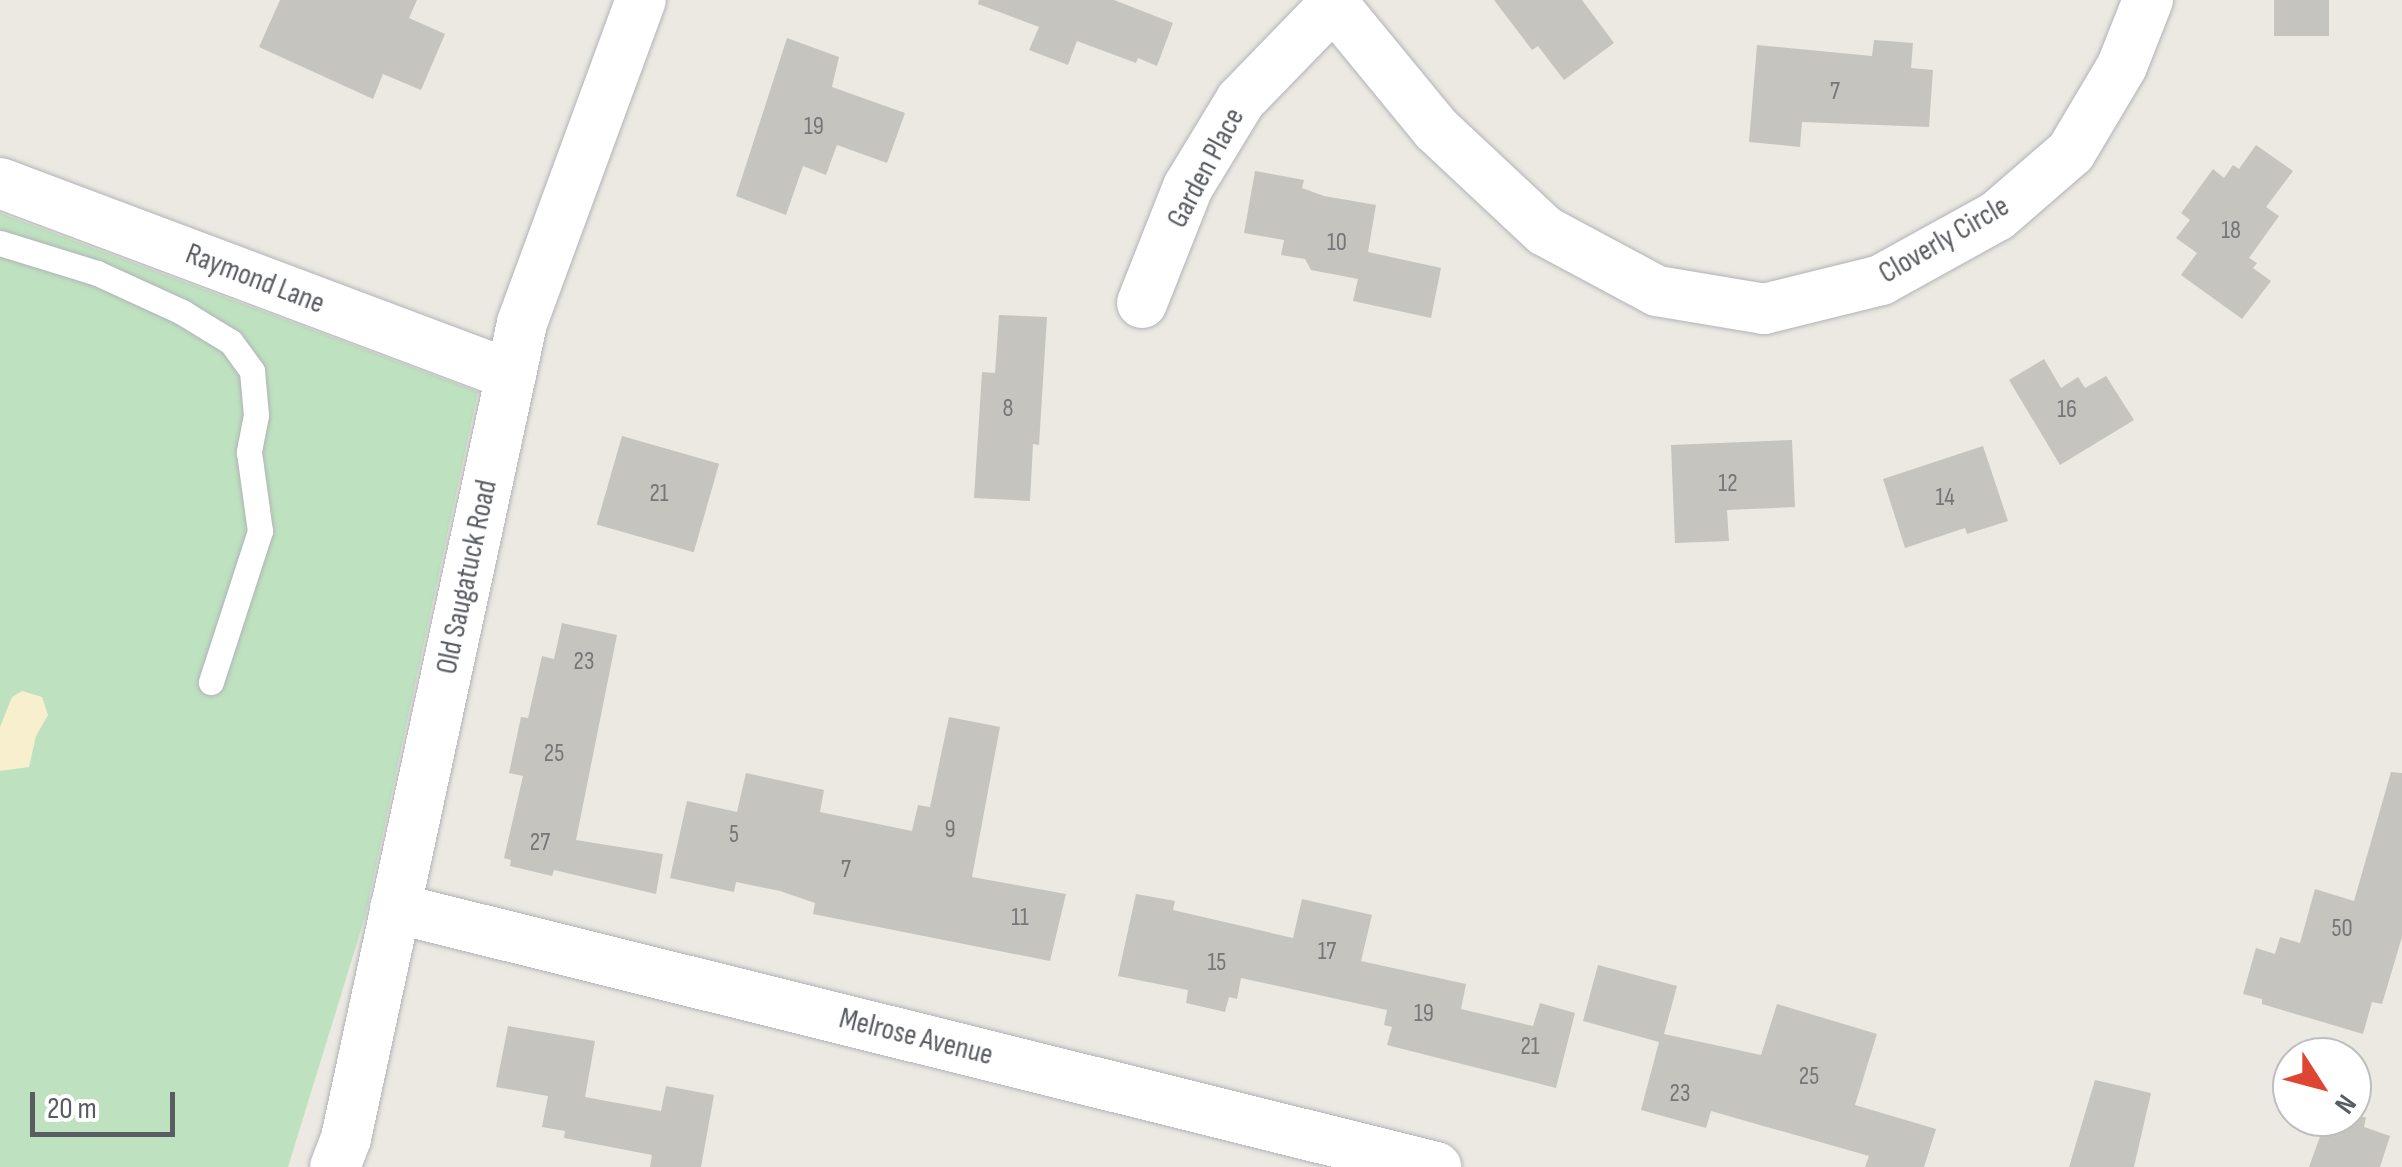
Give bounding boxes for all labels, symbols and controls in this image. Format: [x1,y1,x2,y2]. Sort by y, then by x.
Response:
house number: 7 [1830,77,1840,107]
street label: Garden Place [1159,102,1253,234]
house number: 19 [804,112,824,142]
street label: Cloverly Circle [1873,188,2015,292]
house number: 18 [2221,216,2241,246]
house number: 10 [1327,228,1347,258]
street label: Raymond Lane [181,236,329,322]
house number: 8 [1003,394,1013,424]
house number: 16 [2057,395,2077,425]
house number: 12 [1718,469,1738,499]
street label: Old Saugatuck Road [429,477,505,677]
house number: 21 [649,479,669,509]
house number: 14 [1935,483,1955,513]
house number: 23 [574,647,594,677]
house number: 25 [544,739,564,769]
house number: 9 [944,815,956,845]
house number: 5 [729,820,739,850]
house number: 27 [530,828,550,858]
house number: 7 [841,855,851,885]
house number: 11 [1011,903,1029,933]
house number: 50 [2331,914,2353,944]
house number: 17 [1318,937,1336,967]
house number: 15 [1208,948,1226,978]
house number: 19 [1414,999,1434,1029]
street label: Melrose Avenue [835,1001,997,1073]
house number: 21 [1520,1032,1540,1062]
north arrow [2272,1037,2372,1137]
house number: 25 [1799,1062,1819,1092]
scale bar [35,1072,180,1134]
house number: 23 [1670,1079,1690,1109]
text: N [2327,1088,2363,1119]
text: 20 m [47,1091,97,1127]

